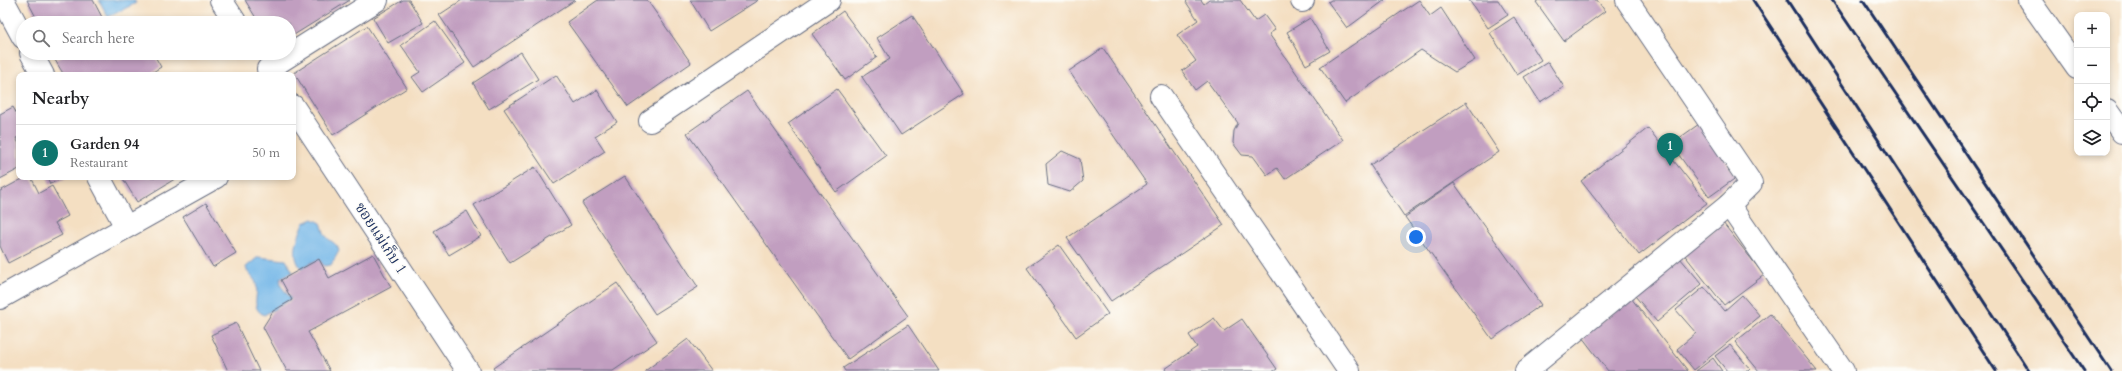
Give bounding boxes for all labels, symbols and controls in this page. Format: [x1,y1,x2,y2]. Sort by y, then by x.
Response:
map controls [2074,12,2110,156]
button: + [2074,12,2110,48]
search box [16,16,296,60]
icon: search [30,27,52,49]
text: Search here [62,28,135,48]
button: − [2074,48,2110,84]
button: locate [2074,84,2110,120]
text: Nearby [32,87,89,110]
button: layers [2074,120,2110,156]
pin: 1 [1657,133,1683,166]
text: Garden 94 [70,134,139,154]
text: 1 [42,144,48,162]
text: 50 m [252,144,280,162]
text: Restaurant [70,154,128,172]
street label: ซอยแม่เก็บ 1 [350,198,412,278]
your location [1406,227,1426,247]

